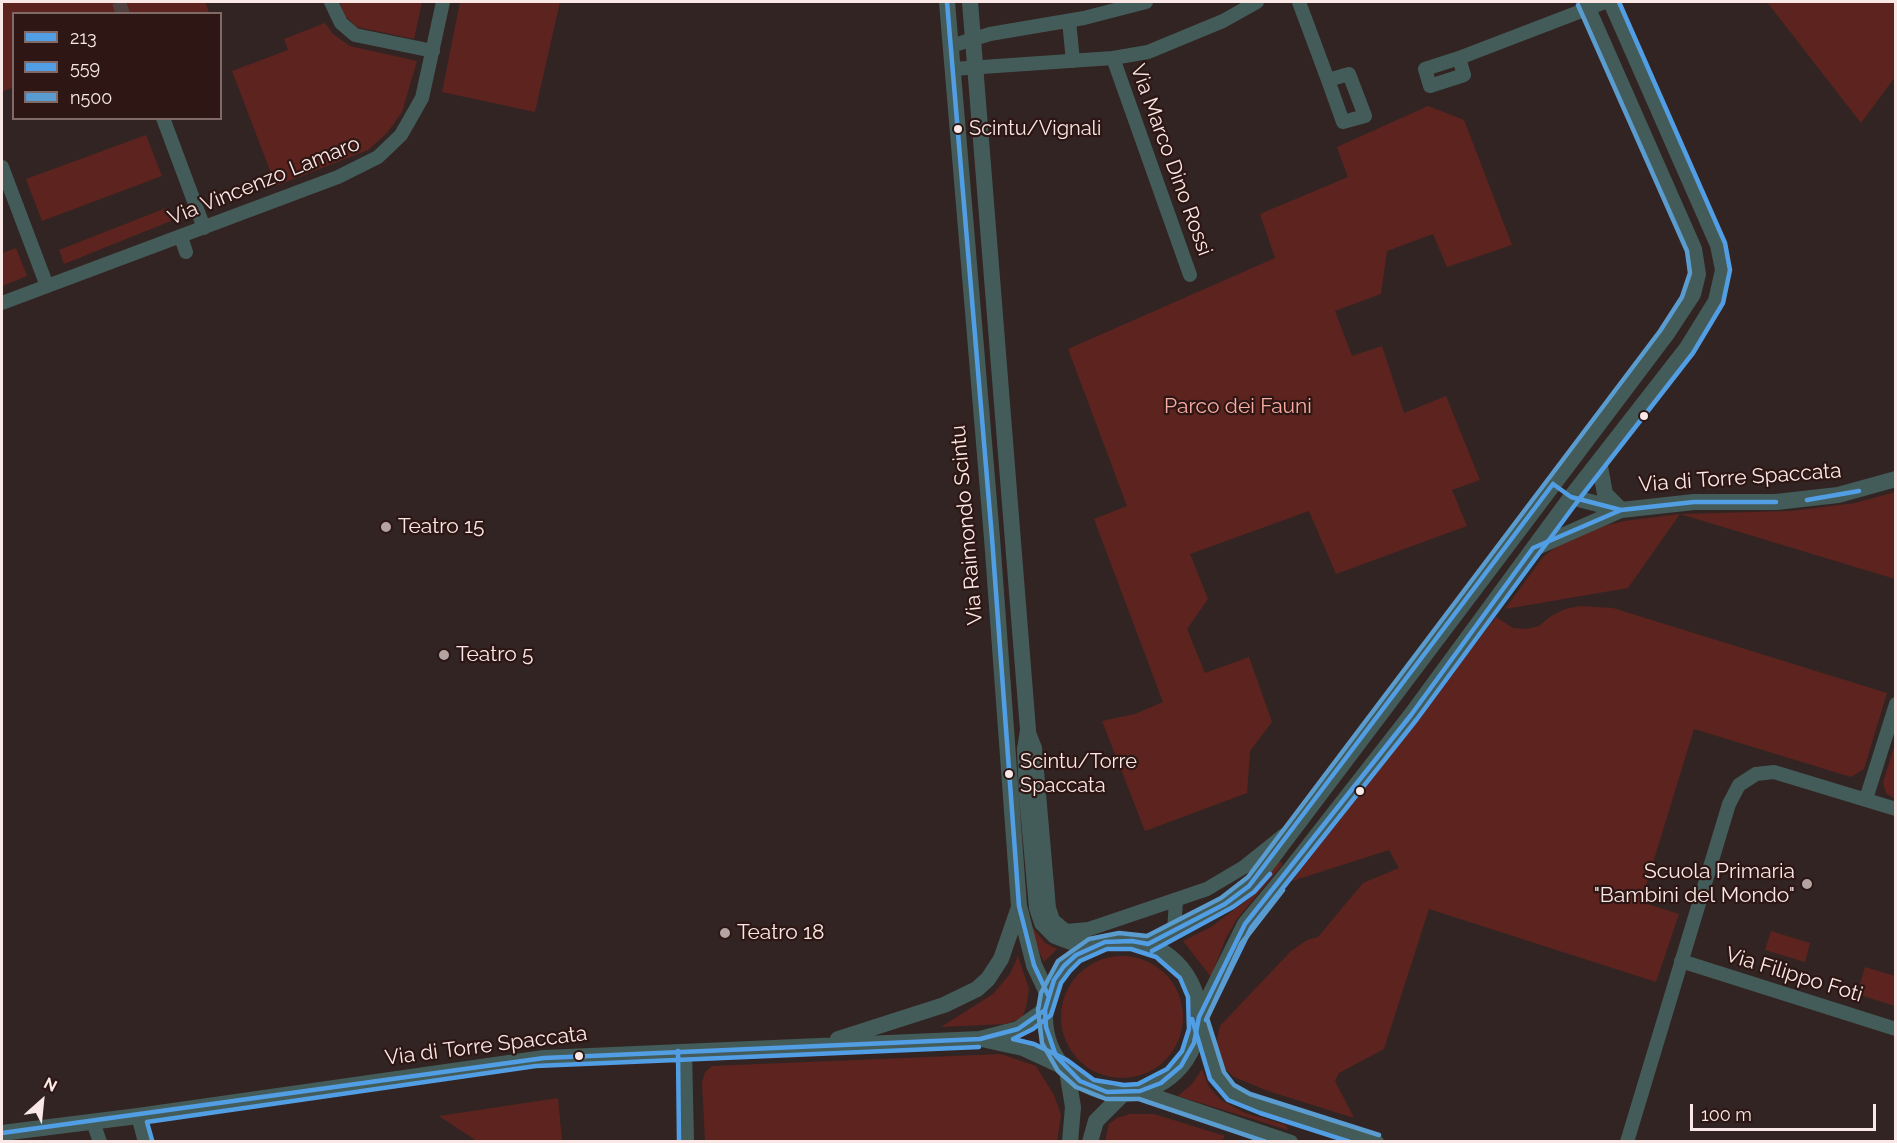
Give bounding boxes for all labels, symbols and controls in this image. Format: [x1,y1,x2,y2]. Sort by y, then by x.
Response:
legend [12,12,222,120]
text: 213 [70,27,97,48]
text: 559 [70,57,100,78]
street label: Via Marco Dino Rossi [1125,61,1217,259]
text: n500 [70,87,112,108]
place label: Scintu/Vignali [969,117,1101,141]
marker: Scintu/Vignali [952,123,964,135]
street label: Via Vincenzo Lamaro [164,131,364,231]
park label: Parco dei Fauni [1164,394,1312,420]
unlabelled marker [1638,410,1650,422]
street label: Via Raimondo Scintu [946,424,988,626]
street label: Via di Torre Spaccata [1638,458,1842,498]
place label: Teatro 15 [398,514,484,540]
marker: Teatro 15 [379,520,393,534]
place label: Teatro 5 [456,642,534,668]
marker: Teatro 5 [437,648,451,662]
place label: Scintu/Torre Spaccata [1020,750,1137,797]
marker: Scintu/Torre Spaccata [1003,768,1015,780]
unlabelled marker [1354,785,1366,797]
place label: Scuola Primaria "Bambini del Mondo" [1594,859,1795,909]
marker: Scuola Primaria "Bambini del Mondo" [1800,877,1814,891]
place label: Teatro 18 [737,920,825,946]
marker: Teatro 18 [718,926,732,940]
street label: Via Filippo Foti [1722,942,1866,1008]
street label: Via di Torre Spaccata [383,1021,589,1071]
unlabelled marker [573,1050,585,1062]
north arrow [12,1071,72,1131]
text: N [41,1073,60,1096]
scale bar [1693,1092,1879,1130]
text: 100 m [1701,1104,1752,1125]

